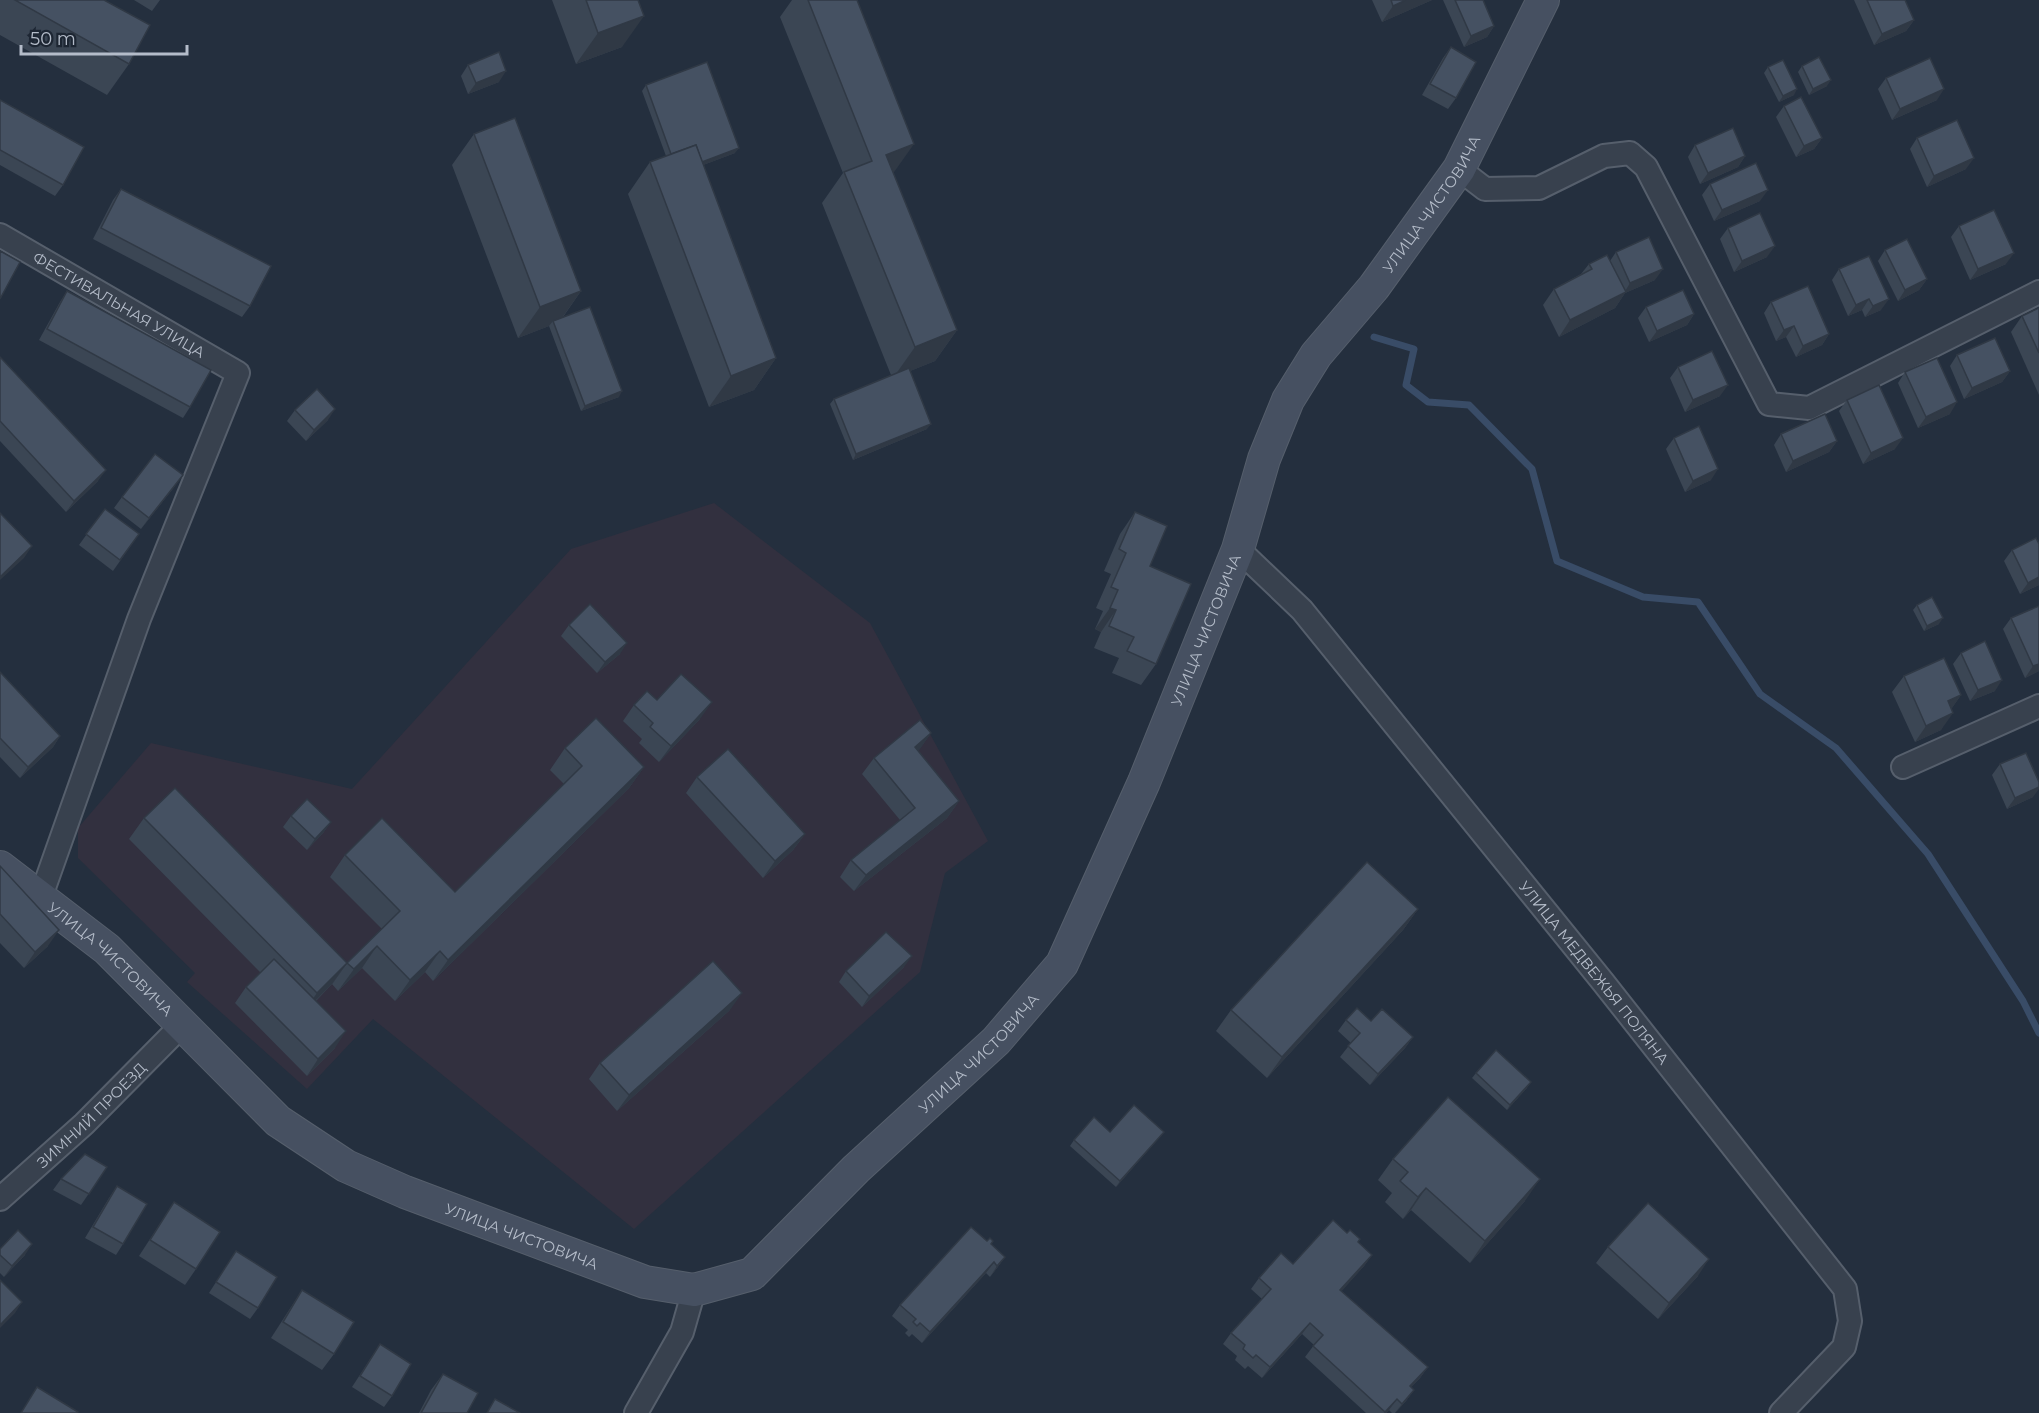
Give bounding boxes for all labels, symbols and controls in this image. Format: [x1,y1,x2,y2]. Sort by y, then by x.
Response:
scale bar [21,18,188,56]
text: 50 m [30,28,76,50]
street label: УЛИЦА ЧИСТОВИЧА [1378,132,1484,276]
street label: ФЕСТИВАЛЬНАЯ УЛИЦА [30,247,209,362]
street label: УЛИЦА ЧИСТОВИЧА [1166,551,1244,709]
street label: УЛИЦА МЕДВЕЖЬЯ ПОЛЯНА [1515,877,1673,1068]
street label: УЛИЦА ЧИСТОВИЧА [44,898,177,1020]
street label: УЛИЦА ЧИСТОВИЧА [914,989,1042,1117]
street label: ЗИМНИЙ ПРОЕЗД [32,1058,150,1172]
street label: УЛИЦА ЧИСТОВИЧА [442,1198,601,1273]

